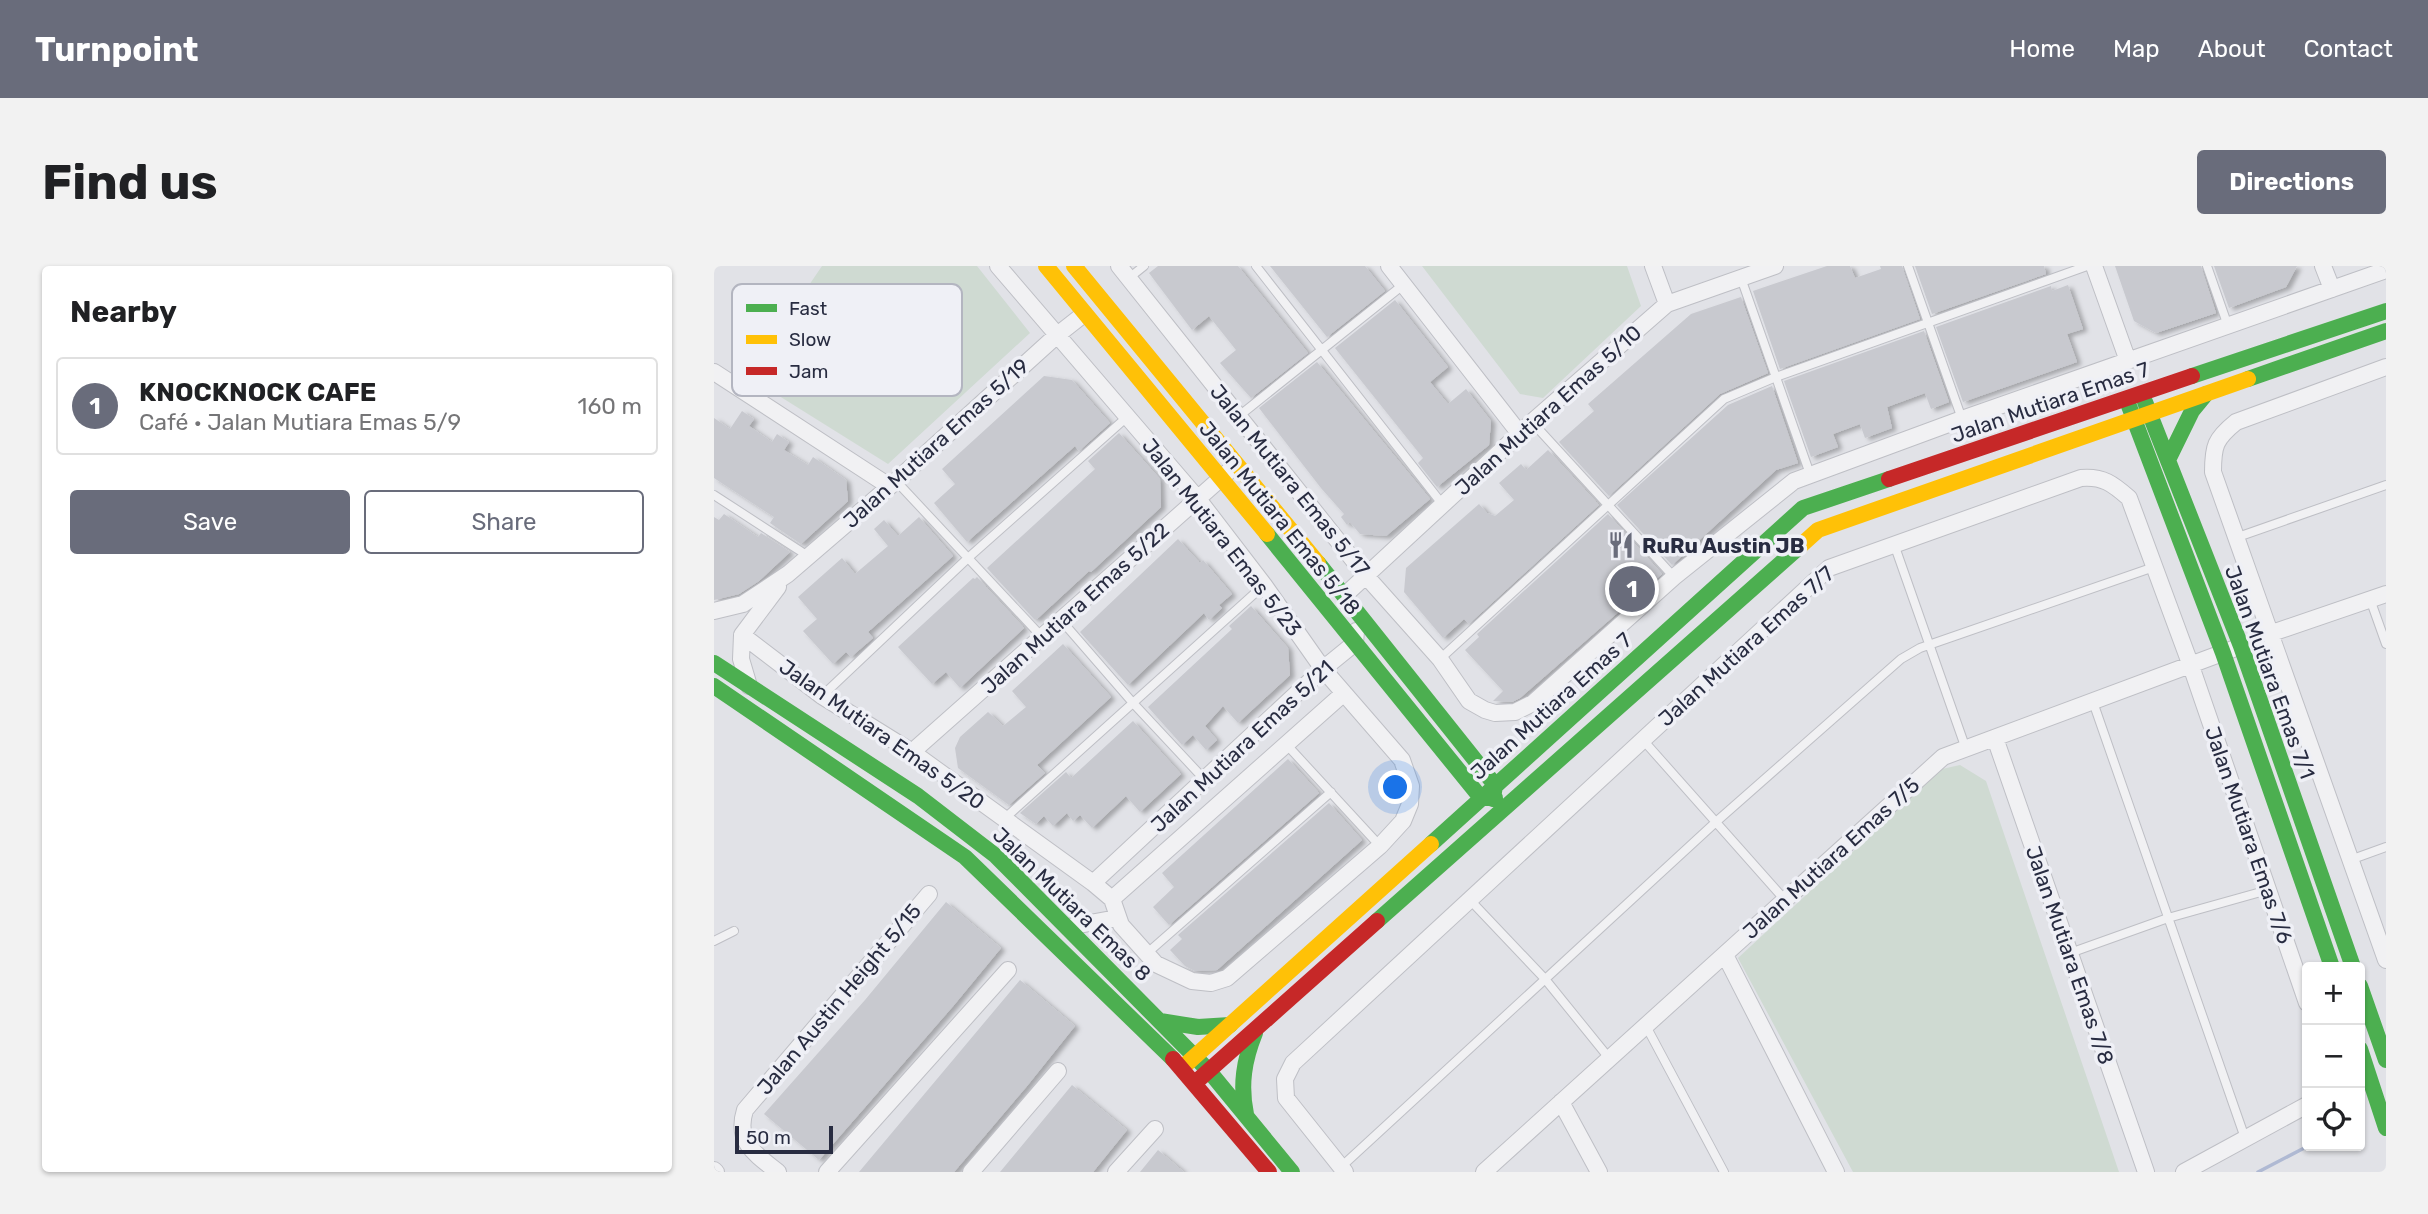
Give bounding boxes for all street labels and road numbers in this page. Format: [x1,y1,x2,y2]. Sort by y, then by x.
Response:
street label: Jalan Mutiara Emas 5/10 [1450,320,1646,500]
street label: Jalan Mutiara Emas 5/19 [838,353,1034,533]
street label: Jalan Mutiara Emas 7 [1948,356,2152,448]
street label: Jalan Mutiara Emas 5/17 [1205,379,1375,581]
street label: Jalan Mutiara Emas 5/18 [1194,416,1366,620]
street label: Jalan Mutiara Emas 5/23 [1137,433,1307,641]
street label: Jalan Mutiara Emas 5/22 [976,517,1174,699]
street label: Jalan Mutiara Emas 7/7 [1653,561,1839,731]
street label: Jalan Mutiara Emas 7/1 [2220,562,2320,782]
street label: Jalan Mutiara Emas 7 [1465,627,1637,785]
street label: Jalan Mutiara Emas 5/20 [775,654,989,814]
street label: Jalan Mutiara Emas 5/21 [1146,655,1338,837]
street label: Jalan Mutiara Emas 7/6 [2200,723,2298,947]
street label: Jalan Mutiara Emas 7/5 [1738,772,1924,944]
street label: Jalan Mutiara Emas 8 [988,822,1156,986]
street label: Jalan Mutiara Emas 7/8 [2021,842,2119,1068]
street label: Jalan Austin Height 5/15 [752,898,926,1100]

